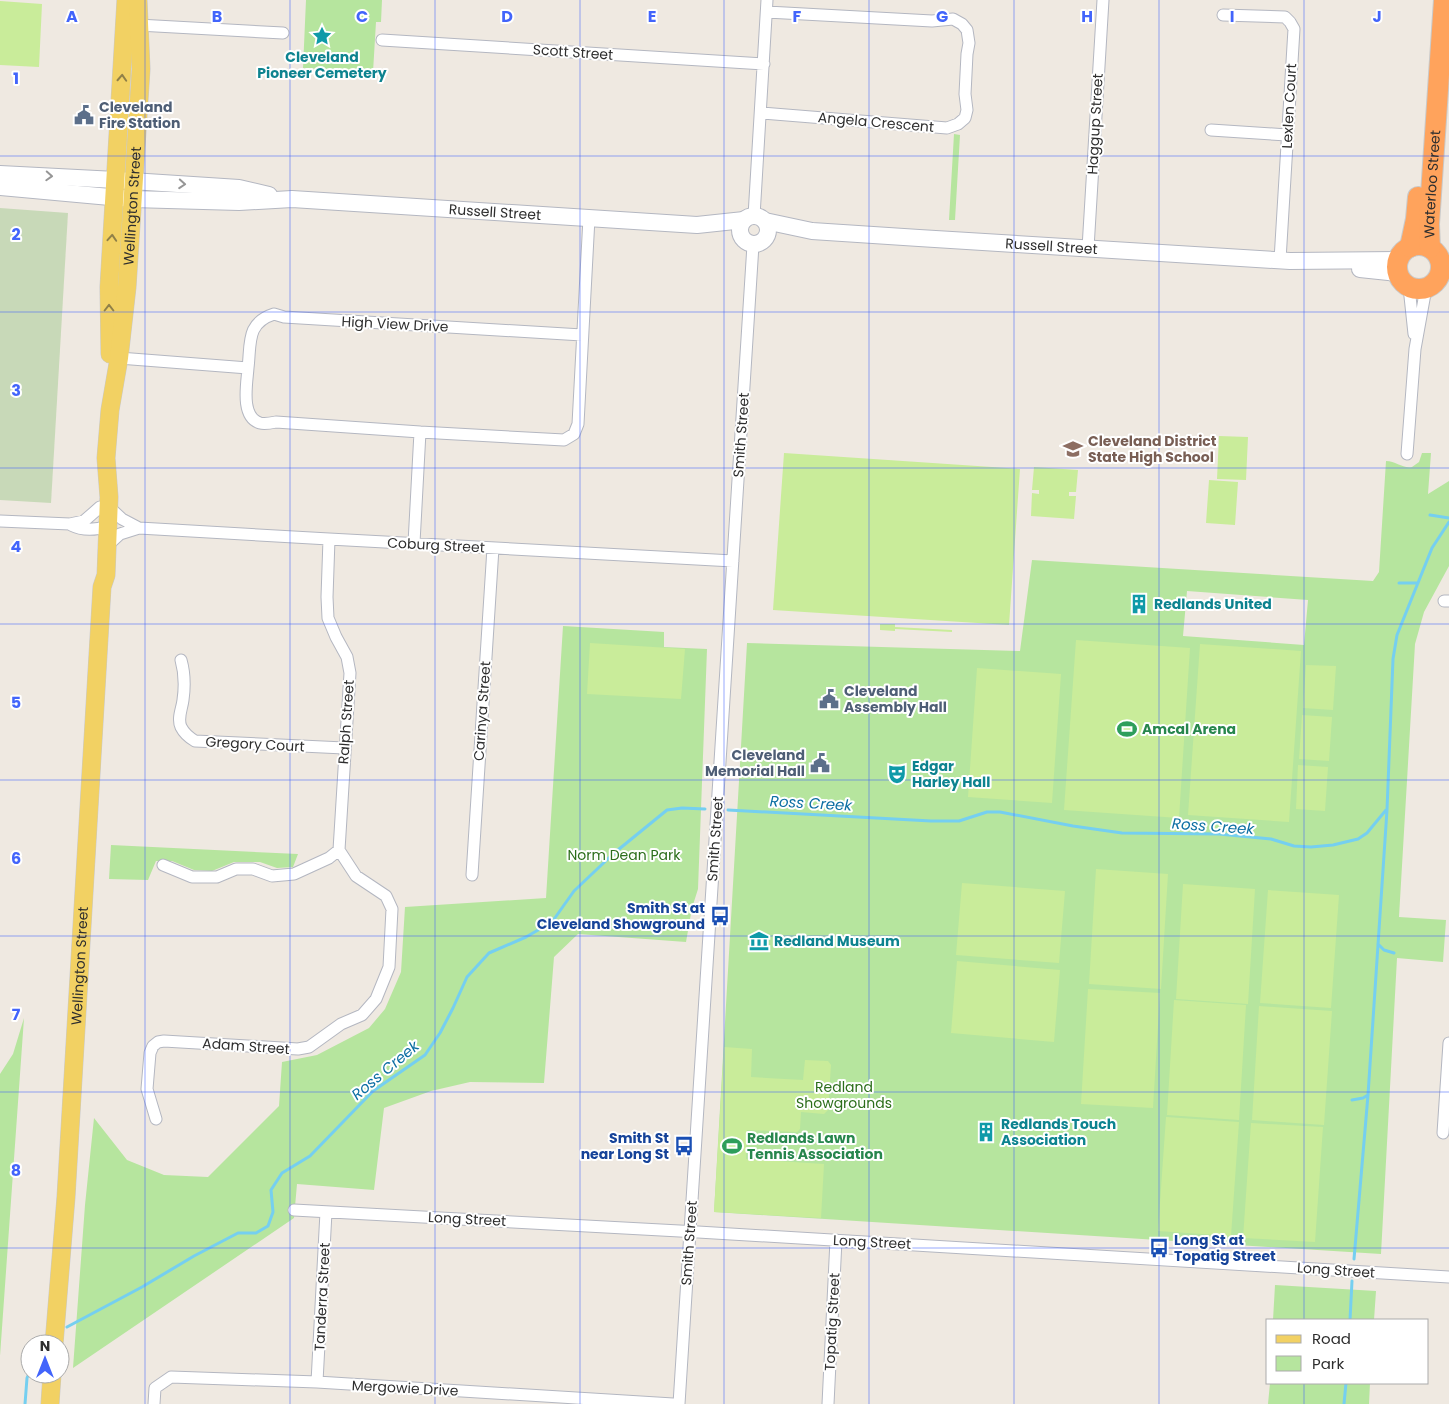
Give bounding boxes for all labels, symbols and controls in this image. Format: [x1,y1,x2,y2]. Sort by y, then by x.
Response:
text: A [66,5,78,28]
text: B [212,5,222,28]
text: C [356,5,368,28]
text: D [501,5,513,28]
text: E [648,5,656,28]
text: F [793,5,802,28]
text: G [936,5,948,28]
text: H [1081,5,1093,28]
text: I [1230,5,1234,28]
text: J [1372,5,1382,28]
place icon: Cleveland Pioneer Cemetery [311,25,333,47]
street label: Scott Street [532,39,614,65]
place label: Cleveland Pioneer Cemetery [257,47,387,83]
street label: Lexlen Court [1277,63,1301,149]
text: 1 [13,67,19,90]
street label: Haggup Street [1082,73,1108,175]
one-way arrow [116,74,127,82]
place label: Cleveland Fire Station [99,97,180,133]
public building icon: Cleveland Fire Station [73,104,95,126]
street label: Angela Crescent [817,107,935,137]
street label: Waterloo Street [1419,129,1445,239]
street label: Wellington Street [118,146,146,266]
one-way arrow [45,171,53,182]
one-way arrow [178,179,186,190]
street label: Russell Street [448,199,542,225]
text: 2 [11,223,21,246]
street label: Russell Street [1005,233,1098,259]
one-way arrow [107,234,118,242]
one-way arrow [104,304,114,312]
street label: High View Drive [341,311,449,337]
text: 3 [11,379,21,402]
street label: Smith Street [728,392,754,478]
place label: Cleveland District State High School [1088,431,1217,467]
school or university icon: Cleveland District State High School [1062,438,1084,460]
street label: Coburg Street [387,532,485,558]
text: 4 [11,535,22,558]
building icon: Redlands United [1128,593,1150,615]
place label: Redlands United [1154,594,1272,614]
street label: Carinya Street [469,660,495,762]
street label: Ralph Street [333,679,359,765]
place label: Cleveland Assembly Hall [844,681,947,717]
public building icon: Cleveland Assembly Hall [818,688,840,710]
text: 5 [11,691,21,714]
sports icon: Amcal Arena [1116,718,1138,740]
place label: Amcal Arena [1142,719,1236,739]
street label: Gregory Court [205,731,305,757]
place label: Cleveland Memorial Hall [705,745,805,781]
public building icon: Cleveland Memorial Hall [809,752,831,774]
place label: Edgar Harley Hall [912,756,990,792]
theatre icon: Edgar Harley Hall [886,763,908,785]
water label: Ross Creek [769,790,854,816]
street label: Smith Street [702,796,728,882]
water label: Ross Creek [1171,813,1256,839]
park label: Norm Dean Park [568,845,681,865]
text: 6 [11,847,21,870]
place label: Smith St at Cleveland Showground [537,898,705,934]
bus stop icon: Smith St at Cleveland Showground [709,905,731,927]
street label: Wellington Street [66,906,93,1026]
museum icon: Redland Museum [748,930,770,952]
place label: Redland Museum [774,931,900,951]
text: 7 [12,1003,21,1026]
street label: Adam Street [202,1033,290,1059]
water label: Ross Creek [347,1035,424,1105]
park label: Redland Showgrounds [796,1077,892,1113]
place label: Redlands Touch Association [1001,1114,1116,1150]
building icon: Redlands Touch Association [975,1121,997,1143]
place label: Smith St near Long St [581,1128,669,1164]
place label: Redlands Lawn Tennis Association [747,1128,883,1164]
bus stop icon: Smith St near Long St [673,1135,695,1157]
sports icon: Redlands Lawn Tennis Association [721,1135,743,1157]
text: 8 [11,1159,21,1182]
street label: Smith Street [676,1200,702,1286]
street label: Long Street [427,1207,507,1231]
street label: Long Street [832,1230,912,1254]
place label: Long St at Topatig Street [1174,1230,1276,1266]
bus stop icon: Long St at Topatig Street [1148,1237,1170,1259]
street label: Tanderra Street [309,1242,335,1352]
street label: Long Street [1296,1257,1376,1283]
street label: Topatig Street [819,1272,845,1372]
legend [1266,1319,1429,1384]
text: Road [1312,1328,1351,1349]
north arrow [20,1334,70,1384]
text: N [40,1336,50,1356]
text: Park [1312,1353,1344,1374]
street label: Mergowie Drive [351,1375,459,1401]

